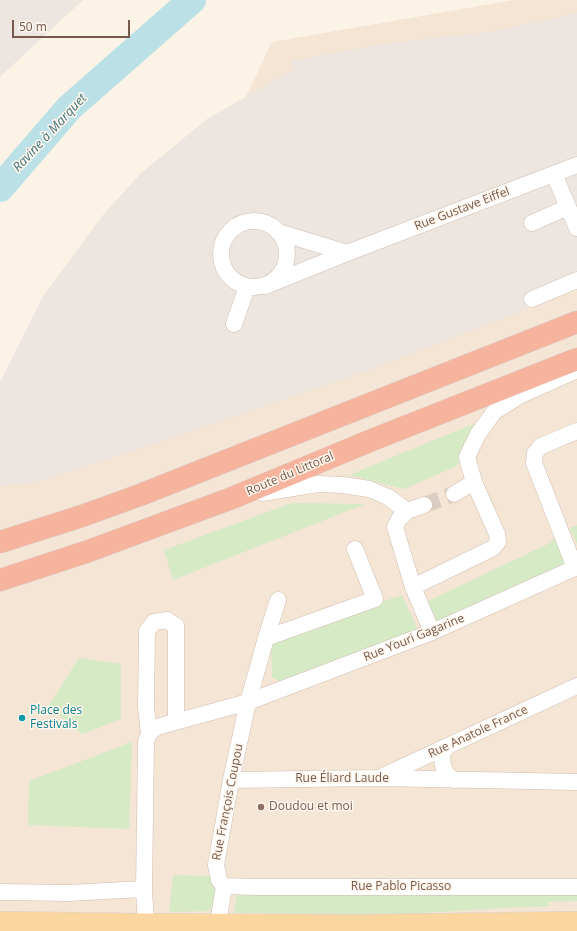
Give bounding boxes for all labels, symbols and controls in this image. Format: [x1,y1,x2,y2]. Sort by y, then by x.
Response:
scale bar [14,12,132,38]
text: 50 m [19,18,47,35]
water label: Ravine à Marquet [10,91,90,175]
street label: Rue Gustave Eiffel [412,184,512,234]
street label: Route du Littoral [244,449,336,499]
street label: Rue Youri Gagarine [361,611,467,665]
street label: Rue Anatole France [426,703,530,761]
place label: Place des Festivals [30,704,82,732]
marker: Place des Festivals [17,713,27,723]
street label: Rue François Coupou [210,742,246,862]
street label: Rue Éliard Laude [295,772,389,786]
place label: Doudou et moi [269,800,353,814]
marker: Doudou et moi [256,802,266,812]
street label: Rue Pablo Picasso [351,880,451,894]

